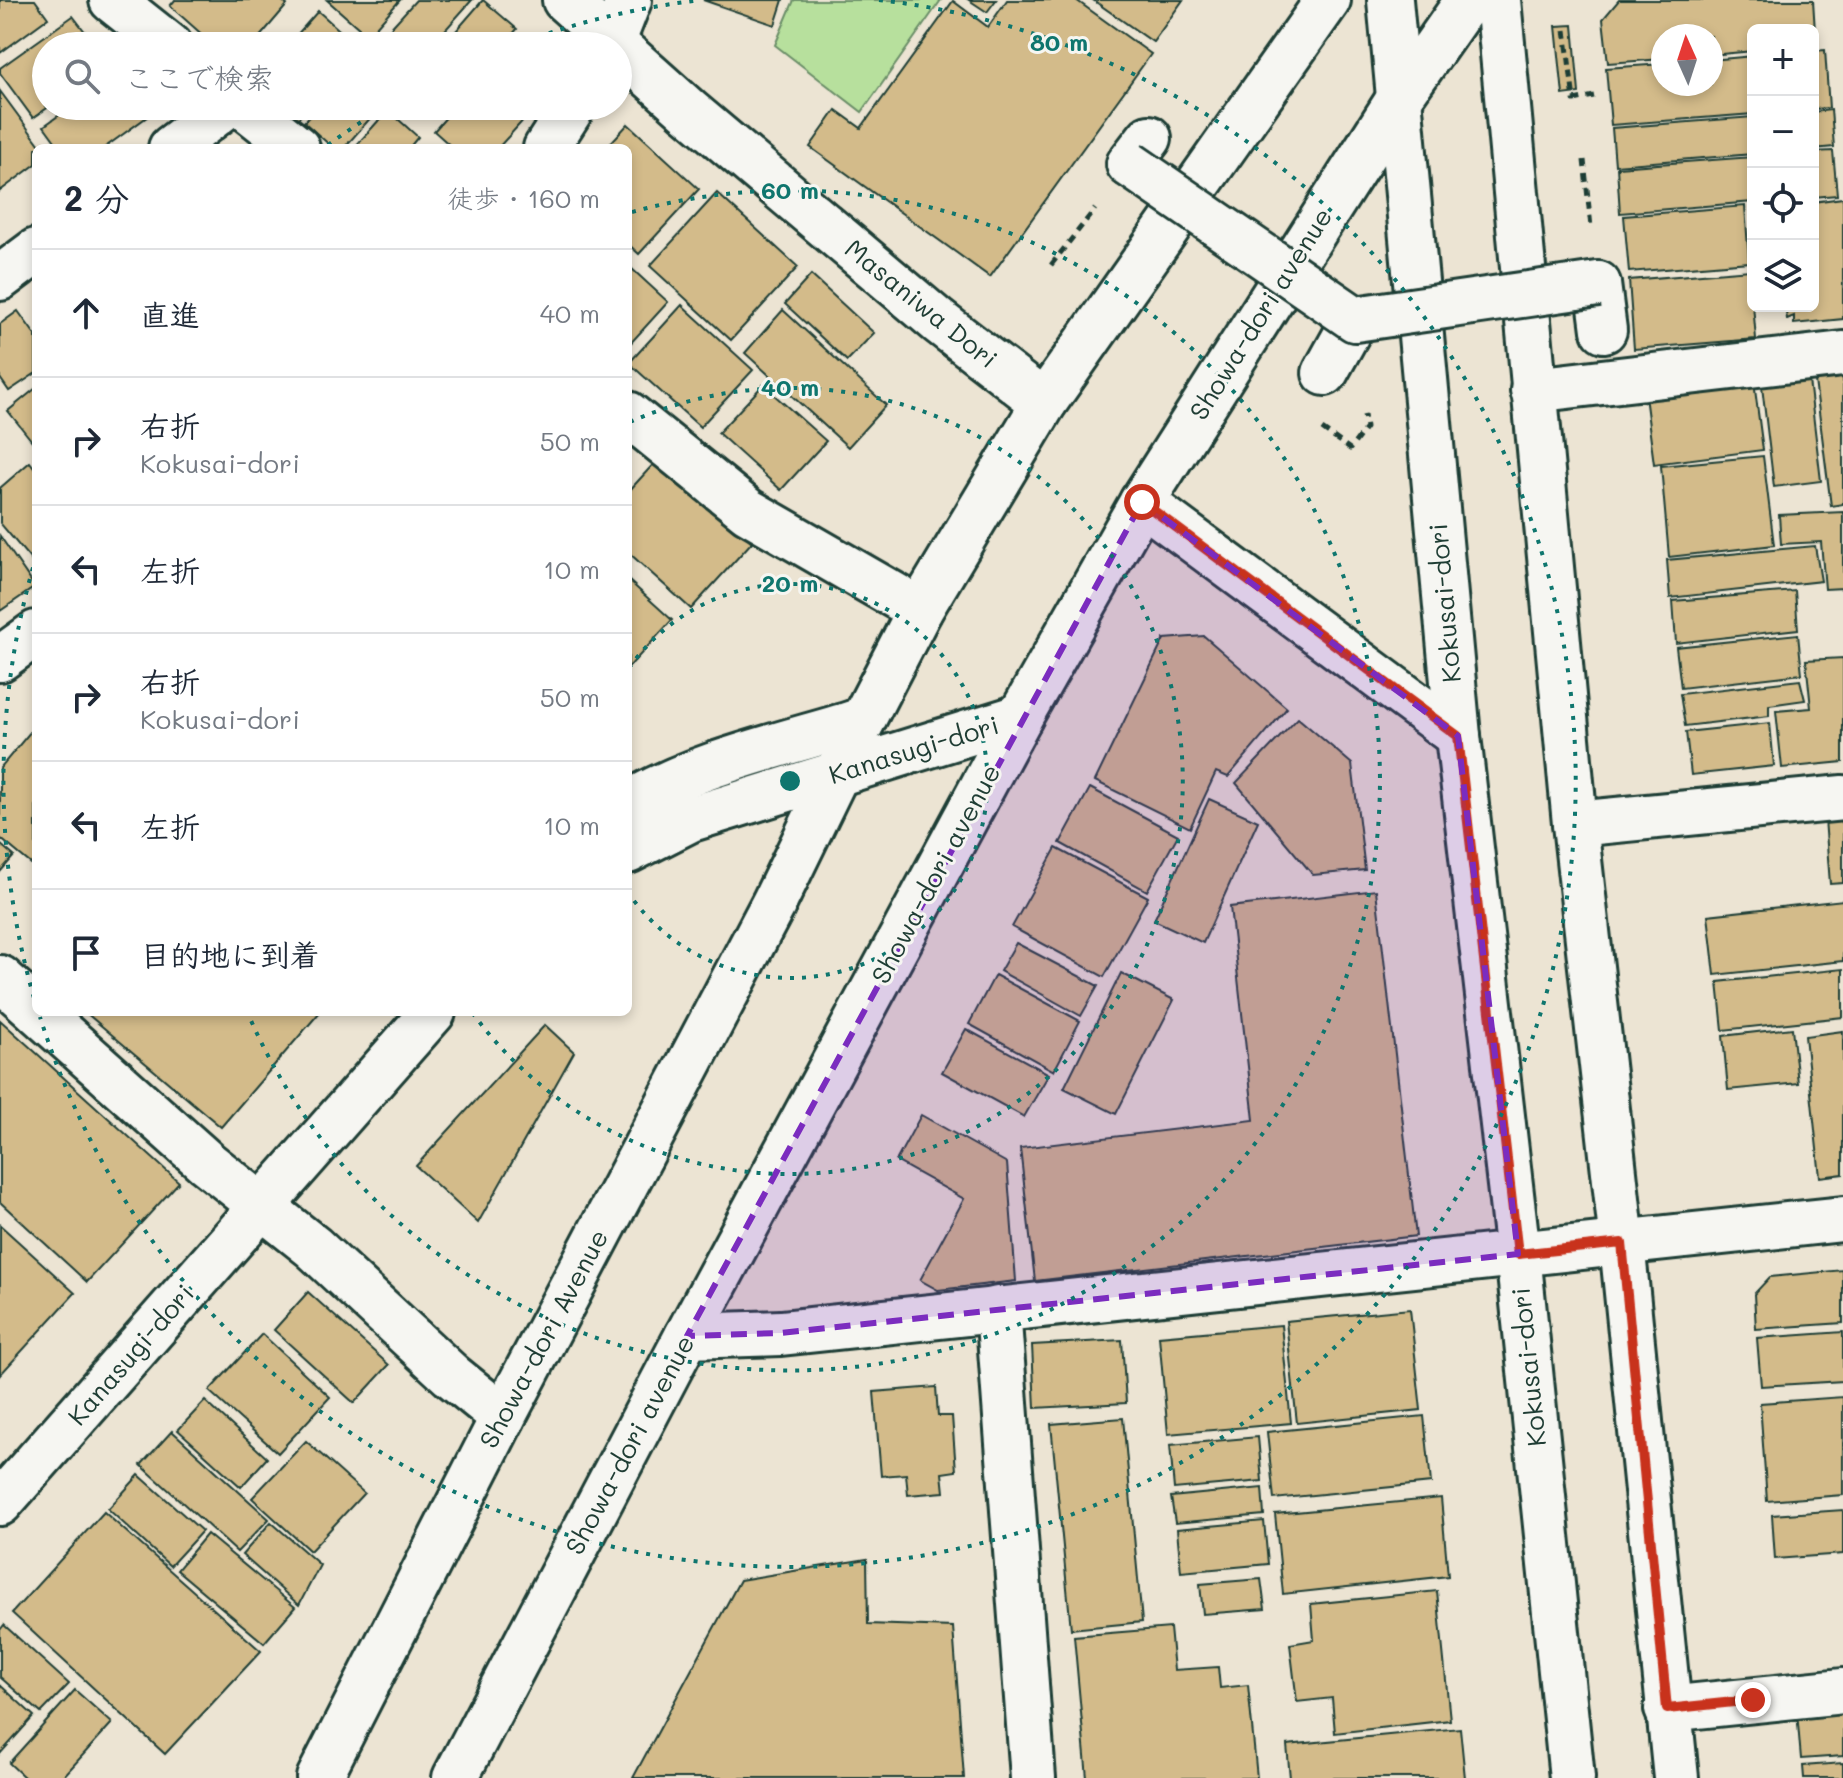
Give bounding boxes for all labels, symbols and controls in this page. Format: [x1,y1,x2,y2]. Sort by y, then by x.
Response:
north arrow [1651,24,1723,96]
map controls [1747,24,1819,312]
button: + [1747,24,1819,96]
text: 80 m [1030,26,1088,57]
search box [32,32,632,120]
icon: search [60,54,104,98]
text: ここで検索 [124,57,274,97]
button: − [1747,96,1819,168]
button: locate [1747,168,1819,240]
text: 60 m [761,174,819,205]
text: 2 分 [64,175,129,220]
text: 徒歩 · 160 m [448,181,600,215]
street label: Showa-dori avenue [1181,201,1339,426]
street label: Masaniwa Dori [838,231,1005,375]
button: layers [1747,240,1819,312]
icon: ahead [64,291,108,335]
text: 直進 [140,294,200,334]
text: 40 m [540,296,600,330]
text: 40 m [761,371,819,402]
text: 右折 [140,405,200,445]
icon: right [64,419,108,463]
text: 50 m [540,424,600,458]
text: Kokusai-dori [140,446,300,480]
route start [1124,484,1160,520]
street label: Kokusai-dori [1420,522,1468,684]
icon: left [64,547,108,591]
text: 左折 [140,550,200,590]
text: 10 m [543,552,600,586]
text: 20 m [762,567,818,598]
text: 右折 [140,661,200,701]
icon: right [64,675,108,719]
text: 50 m [540,680,600,714]
text: Kokusai-dori [140,702,300,736]
street label: Kanasugi-dori [824,707,1003,791]
street label: Showa-dori avenue [863,758,1007,989]
centre of rings [776,767,804,795]
icon: left [64,803,108,847]
text: 左折 [140,806,200,846]
text: 10 m [543,808,600,842]
icon: arrive [64,931,108,975]
text: 目的地に到着 [140,934,320,974]
street label: Showa-dori Avenue [471,1223,615,1454]
street label: Kanasugi-dori [60,1277,201,1432]
street label: Kokusai-dori [1503,1286,1553,1448]
street label: Showa-dori avenue [557,1329,701,1560]
route end [1735,1682,1771,1718]

